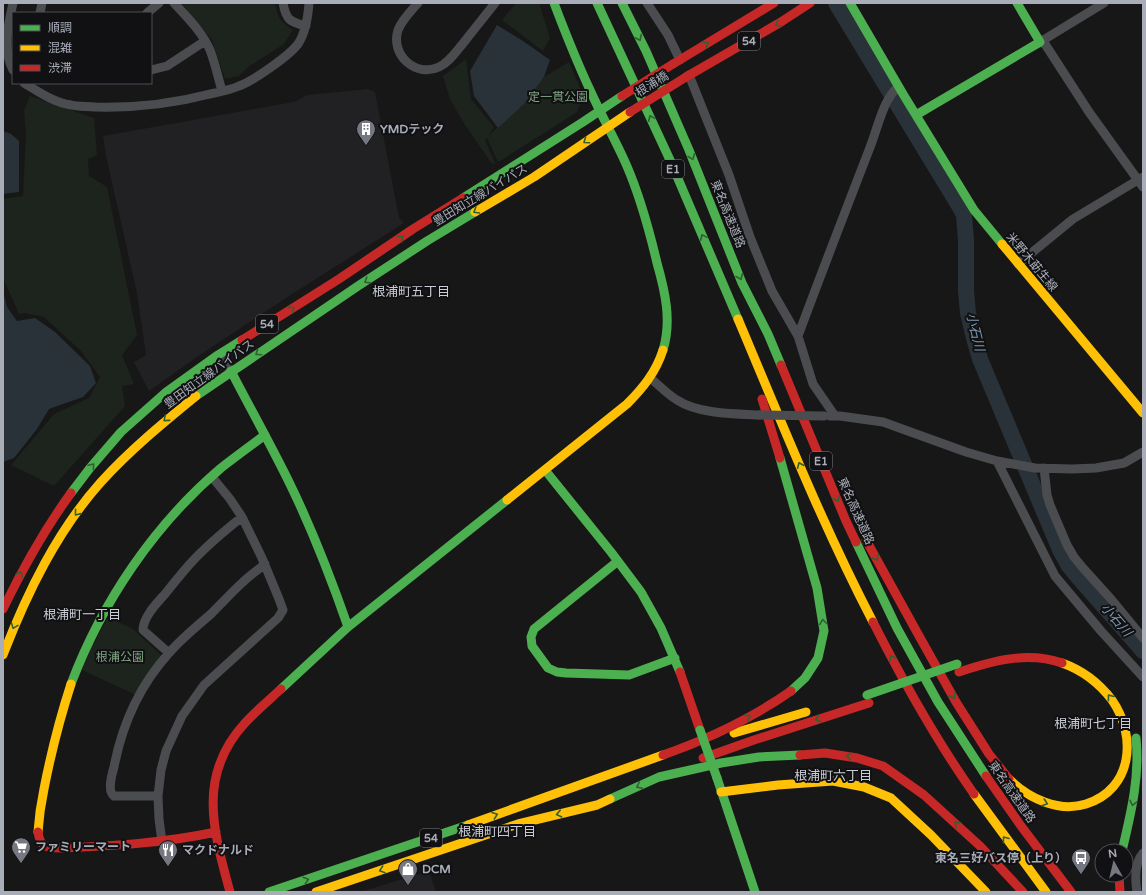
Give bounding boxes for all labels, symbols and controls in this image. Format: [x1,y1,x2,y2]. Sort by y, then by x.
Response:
legend [12,12,152,84]
one-way arrow [775,20,782,27]
text: 順調 [48,21,72,35]
road number: 54 [738,32,760,50]
one-way arrow [634,34,642,41]
text: 混雑 [48,41,72,55]
one-way arrow [702,41,709,49]
text: 渋滞 [48,61,72,75]
street label: 根浦橋 [633,69,671,99]
park label: 定一貫公園 [528,90,588,104]
one-way arrow [647,114,655,121]
building icon: YMDテック [355,118,377,146]
place label: YMDテック [380,122,444,136]
one-way arrow [583,136,590,144]
one-way arrow [687,153,695,160]
road number: E1 [662,160,684,178]
street label: 豊田知立線バイパス [430,161,530,229]
street label: 東名高速道路 [708,178,748,250]
one-way arrow [473,207,480,214]
street label: 米野木莇生線 [1003,230,1061,294]
one-way arrow [700,233,708,241]
one-way arrow [397,235,404,243]
one-way arrow [735,273,743,281]
one-way arrow [364,276,371,283]
district label: 根浦町五丁目 [372,284,450,300]
one-way arrow [288,306,295,313]
water label: 小石川 [963,311,988,355]
road number: 54 [256,315,278,333]
street label: 豊田知立線バイパス [161,337,257,411]
one-way arrow [256,348,263,355]
one-way arrow [164,415,171,422]
road number: E1 [810,452,832,470]
one-way arrow [797,461,805,469]
one-way arrow [87,463,94,470]
street label: 東名高速道路 [835,475,877,547]
one-way arrow [832,496,840,503]
one-way arrow [74,509,81,516]
one-way arrow [872,554,879,562]
one-way arrow [15,571,23,578]
water label: 小石川 [1097,600,1136,641]
district label: 根浦町一丁目 [43,607,121,623]
one-way arrow [819,619,828,625]
one-way arrow [10,623,18,630]
park label: 根浦公園 [96,650,144,664]
one-way arrow [889,655,896,662]
one-way arrow [949,692,956,699]
one-way arrow [1108,694,1115,701]
one-way arrow [744,714,752,722]
one-way arrow [815,714,822,723]
district label: 根浦町七丁目 [1054,716,1132,732]
one-way arrow [846,753,852,761]
street label: 東名高速道路 [986,758,1038,826]
district label: 根浦町六丁目 [794,768,872,784]
one-way arrow [636,781,643,789]
one-way arrow [1042,798,1049,807]
one-way arrow [1129,800,1137,806]
one-way arrow [556,810,562,818]
one-way arrow [492,811,499,820]
one-way arrow [954,822,961,829]
district label: 根浦町四丁目 [458,824,536,840]
road number: 54 [420,829,442,847]
supermarket icon: ファミリーマート [10,836,32,864]
one-way arrow [1003,836,1010,843]
restaurant icon: マクドナルド [157,839,179,867]
place label: ファミリーマート [35,840,131,854]
place label: マクドナルド [182,843,254,857]
north arrow [1094,843,1134,883]
bus stop icon: 東名三好バス停（上り） [1070,847,1092,875]
text: N [1107,847,1118,861]
place label: 東名三好バス停（上り） [935,851,1067,865]
shop icon: DCM [397,858,419,886]
place label: DCM [422,862,451,876]
one-way arrow [378,865,385,874]
one-way arrow [303,876,310,884]

